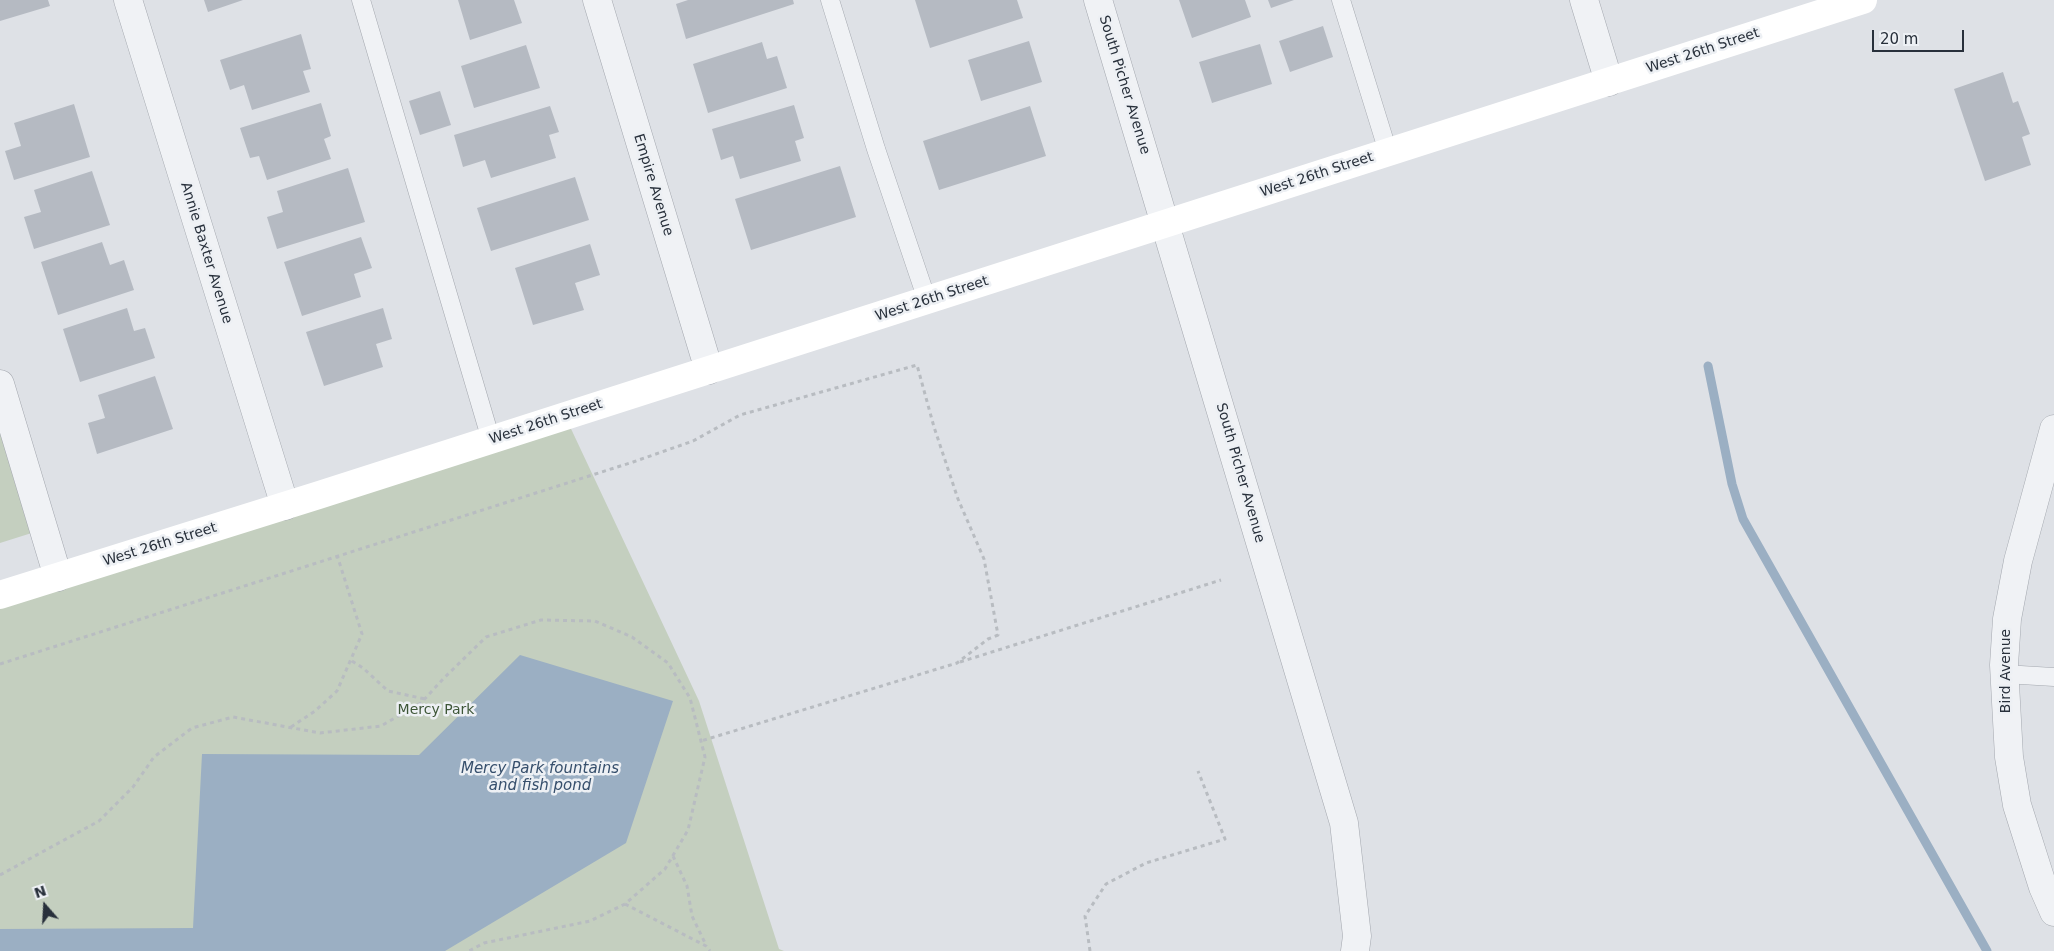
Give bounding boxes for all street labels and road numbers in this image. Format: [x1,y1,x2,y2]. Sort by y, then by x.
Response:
street label: South Picher Avenue [1095,13,1153,157]
street label: West 26th Street [1644,25,1762,77]
street label: Empire Avenue [630,132,676,238]
street label: West 26th Street [1258,149,1376,201]
street label: Annie Baxter Avenue [176,180,236,326]
street label: West 26th Street [873,273,991,325]
street label: West 26th Street [487,396,605,448]
street label: South Picher Avenue [1212,401,1268,545]
street label: West 26th Street [101,520,219,570]
street label: Bird Avenue [1998,629,2014,713]

